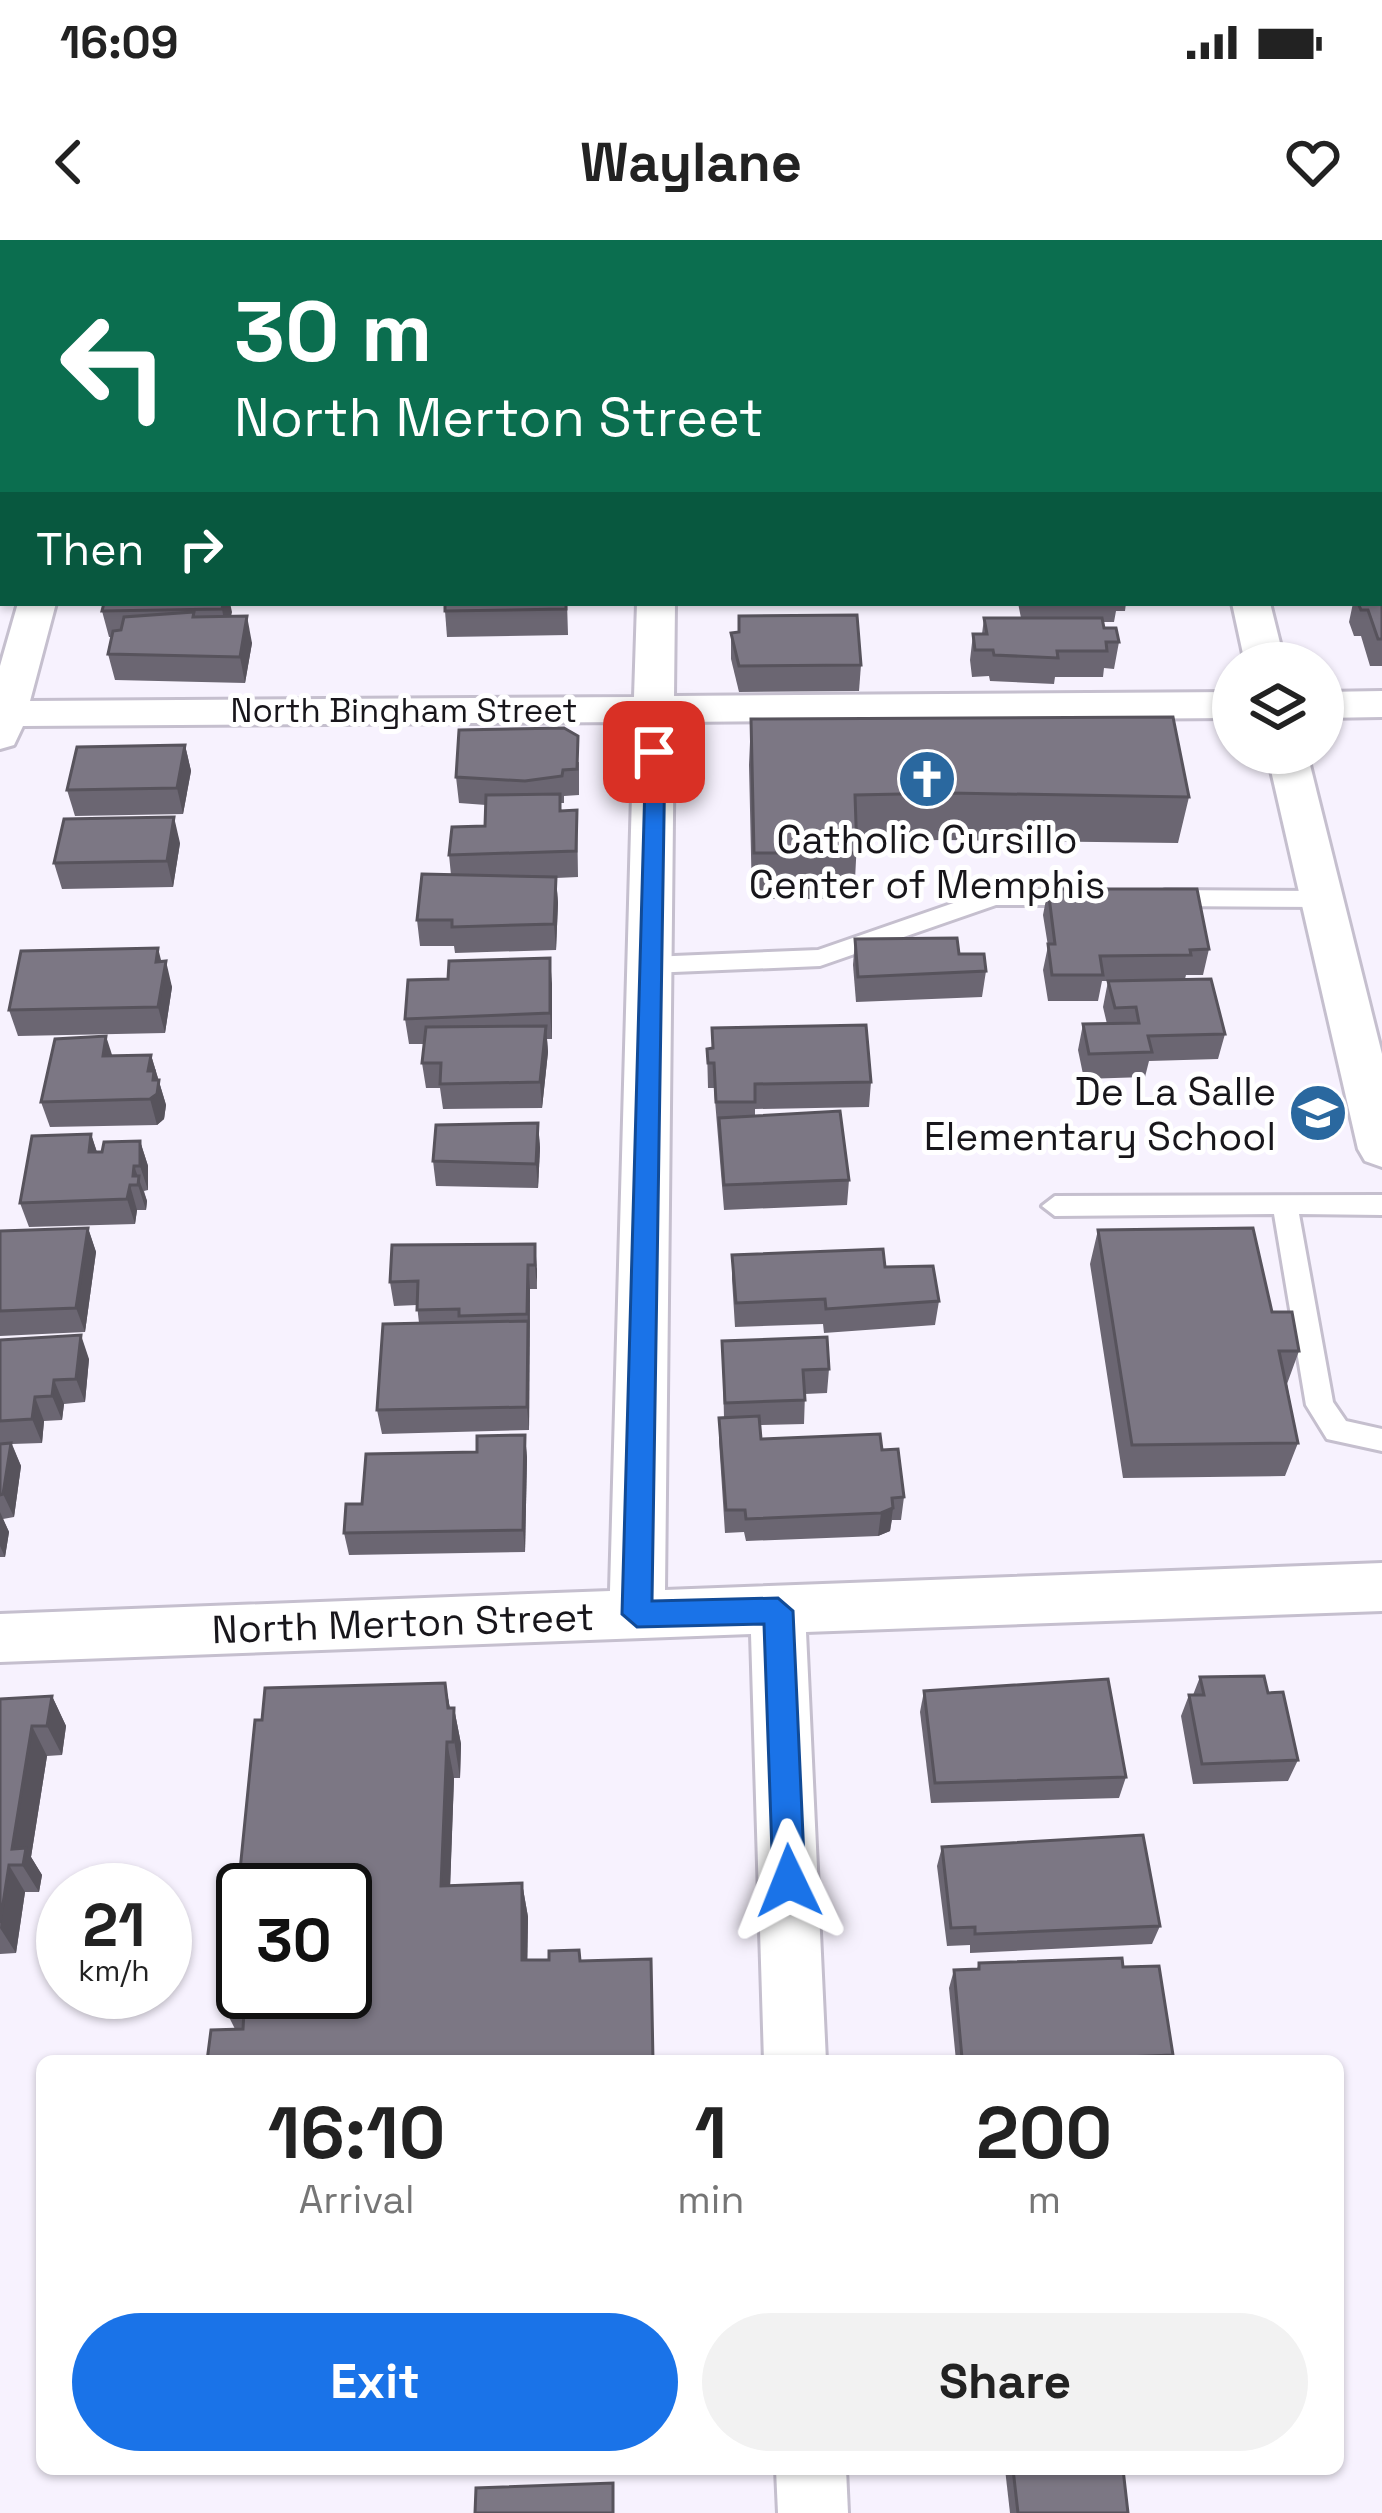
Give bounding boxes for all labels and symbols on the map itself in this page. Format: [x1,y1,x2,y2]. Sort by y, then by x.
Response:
street label: North Bingham Street [231,690,577,732]
pin [603,701,705,803]
church icon: Catholic Cursillo Center of Memphis [896,748,958,810]
place label: Catholic Cursillo Center of Memphis [749,815,1105,909]
place label: De La Salle Elementary School [924,1067,1276,1161]
school or university icon: De La Salle Elementary School [1287,1082,1349,1144]
street label: North Merton Street [211,1592,595,1654]
position arrow [726,1818,852,1944]
speed limit sign: 30 [216,1863,372,2019]

